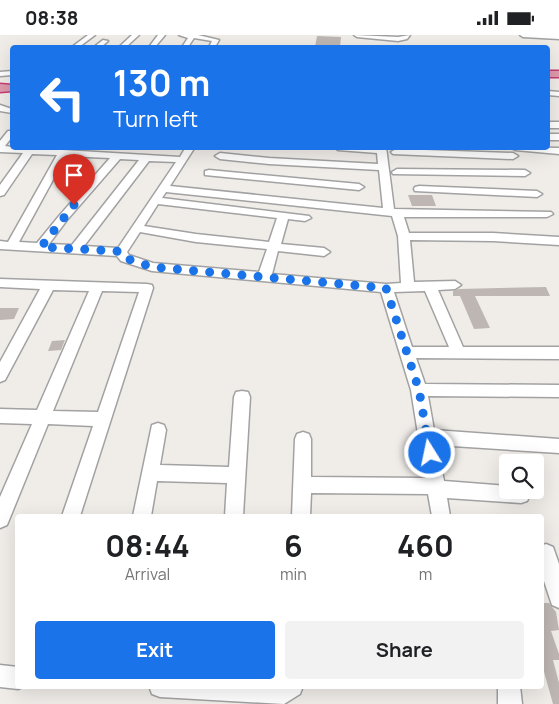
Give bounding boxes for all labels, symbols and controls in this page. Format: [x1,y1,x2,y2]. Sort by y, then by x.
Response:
text: 08:38 [25,5,78,31]
text: 130 m [113,59,210,107]
icon: left [30,65,95,130]
text: Turn left [113,104,198,134]
pin [53,154,95,205]
icon: arrive [60,161,88,189]
position arrow [403,426,455,478]
map controls [499,454,544,499]
button: search [499,454,544,499]
text: 08:44 [105,525,190,566]
text: 6 [284,525,303,566]
text: 460 [397,525,454,566]
text: Arrival [125,563,170,585]
text: min [280,563,307,585]
text: m [419,563,432,585]
button: Exit [35,621,275,679]
button: Share [285,621,524,679]

